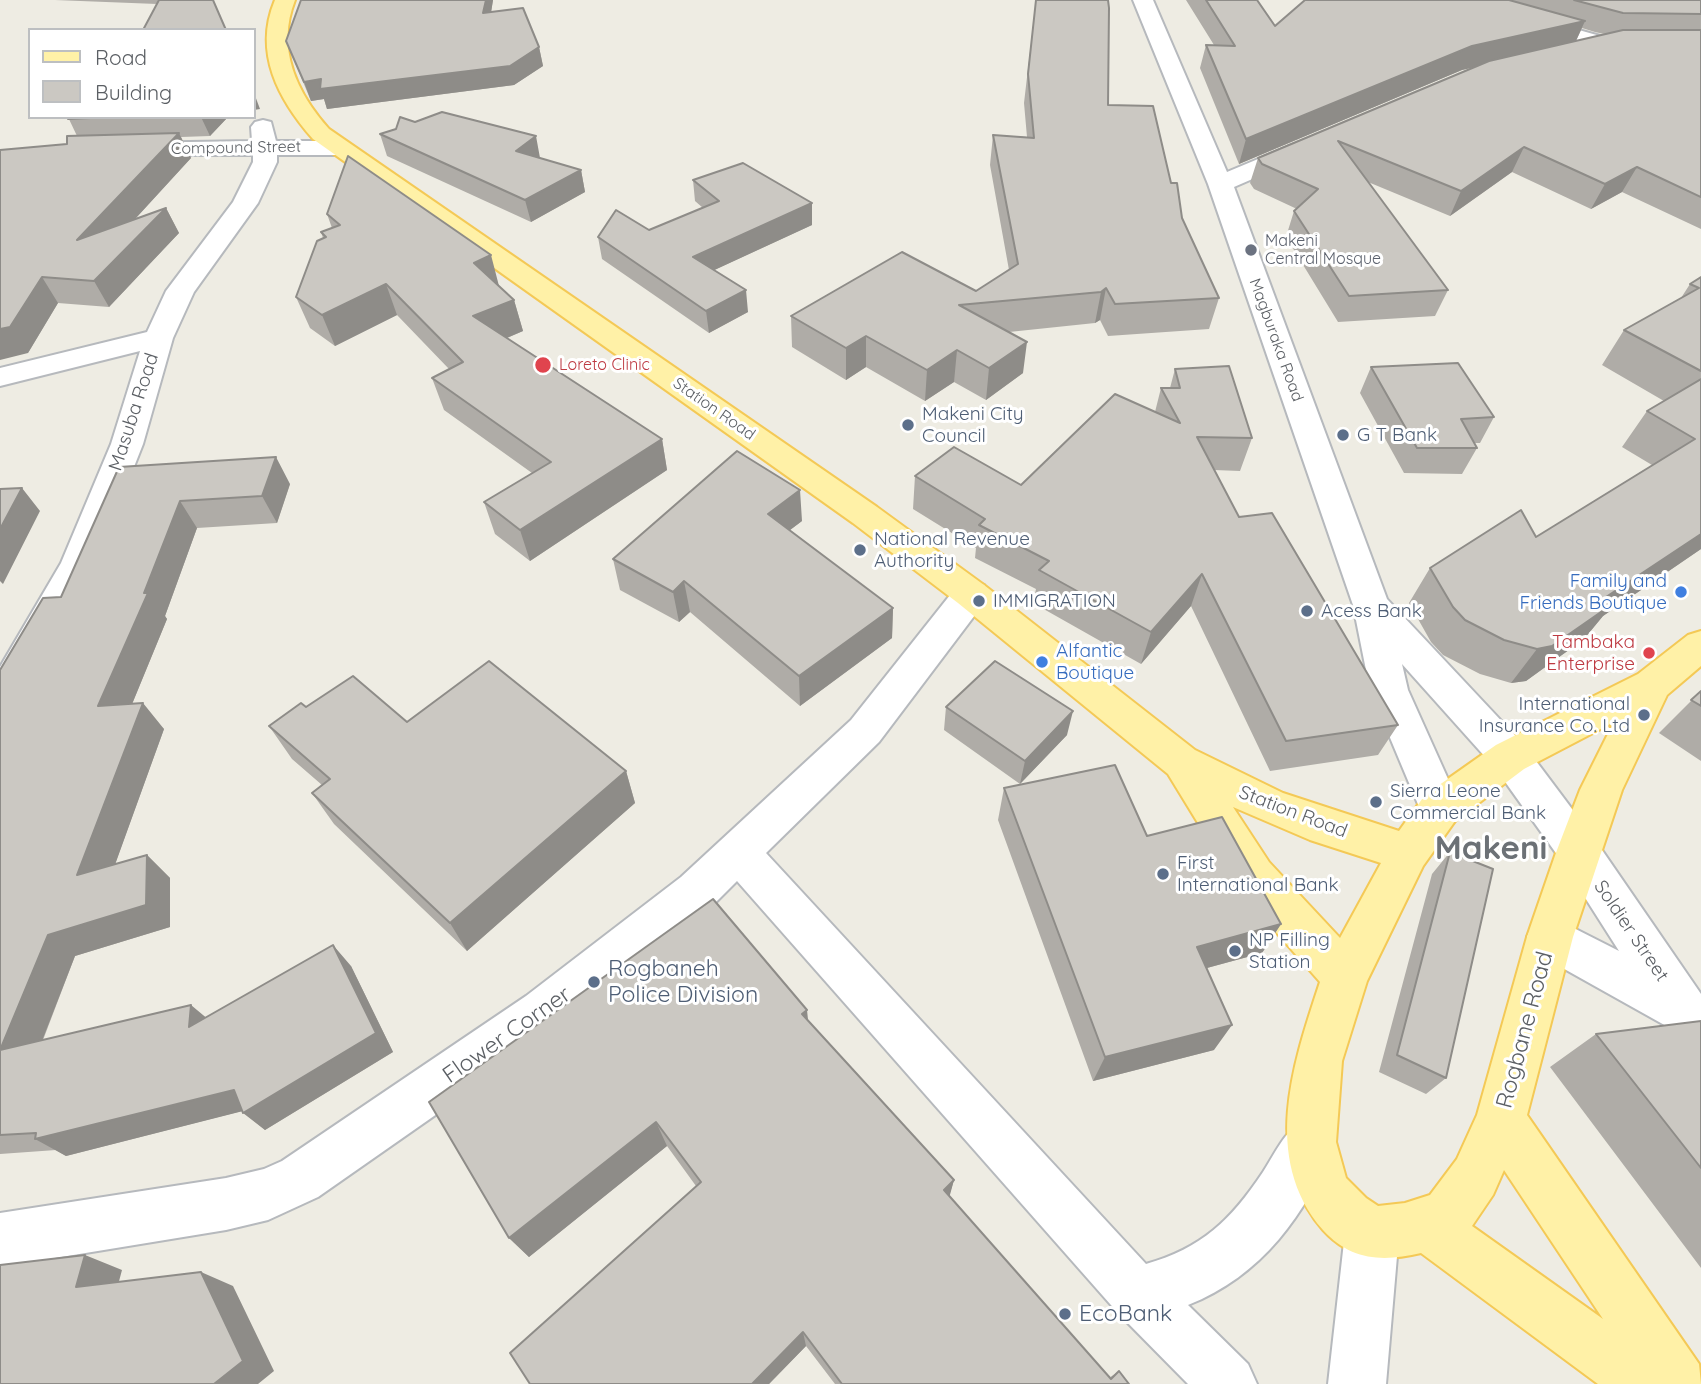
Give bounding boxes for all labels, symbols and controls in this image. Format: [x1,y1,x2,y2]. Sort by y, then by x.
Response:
legend [28,28,256,119]
text: Road [95,44,147,70]
text: Building [95,79,172,105]
street label: Compound Street [171,137,301,159]
place label: Makeni Central Mosque [1265,231,1381,269]
marker: Makeni Central Mosque [1243,242,1259,258]
street label: Magburaka Road [1245,276,1307,404]
street label: Masuba Road [104,350,164,474]
marker: Loreto Clinic [533,355,553,375]
place label: Loreto Clinic [559,355,650,375]
street label: Station Road [669,374,759,444]
place label: Makeni City Council [922,403,1024,447]
marker: Makeni City Council [900,417,916,433]
place label: G T Bank [1357,424,1437,446]
marker: G T Bank [1335,427,1351,443]
place label: National Revenue Authority [874,528,1030,572]
marker: National Revenue Authority [852,542,868,558]
place label: Family and Friends Boutique [1520,570,1667,614]
marker: Family and Friends Boutique [1673,584,1689,600]
place label: IMMIGRATION [993,590,1116,612]
marker: IMMIGRATION [971,593,987,609]
place label: Acess Bank [1321,600,1422,622]
marker: Acess Bank [1299,603,1315,619]
place label: Tambaka Enterprise [1546,631,1635,675]
place label: Alfantic Boutique [1056,640,1134,684]
marker: Tambaka Enterprise [1641,645,1657,661]
marker: Alfantic Boutique [1034,654,1050,670]
place label: International Insurance Co. Ltd [1479,693,1630,737]
marker: International Insurance Co. Ltd [1636,707,1652,723]
place label: Sierra Leone Commercial Bank [1390,780,1546,824]
street label: Station Road [1236,781,1350,843]
marker: Sierra Leone Commercial Bank [1368,794,1384,810]
district label: Makeni [1435,829,1547,869]
place label: First International Bank [1177,852,1339,896]
marker: First International Bank [1155,866,1171,882]
street label: Soldier Street [1589,876,1673,986]
place label: NP Filling Station [1249,929,1330,973]
marker: NP Filling Station [1227,943,1243,959]
street label: Rogbane Road [1491,949,1559,1111]
place label: Rogbaneh Police Division [608,955,758,1009]
marker: Rogbaneh Police Division [586,974,602,990]
street label: Flower Corner [438,981,576,1089]
place label: EcoBank [1079,1300,1172,1328]
marker: EcoBank [1057,1306,1073,1322]

